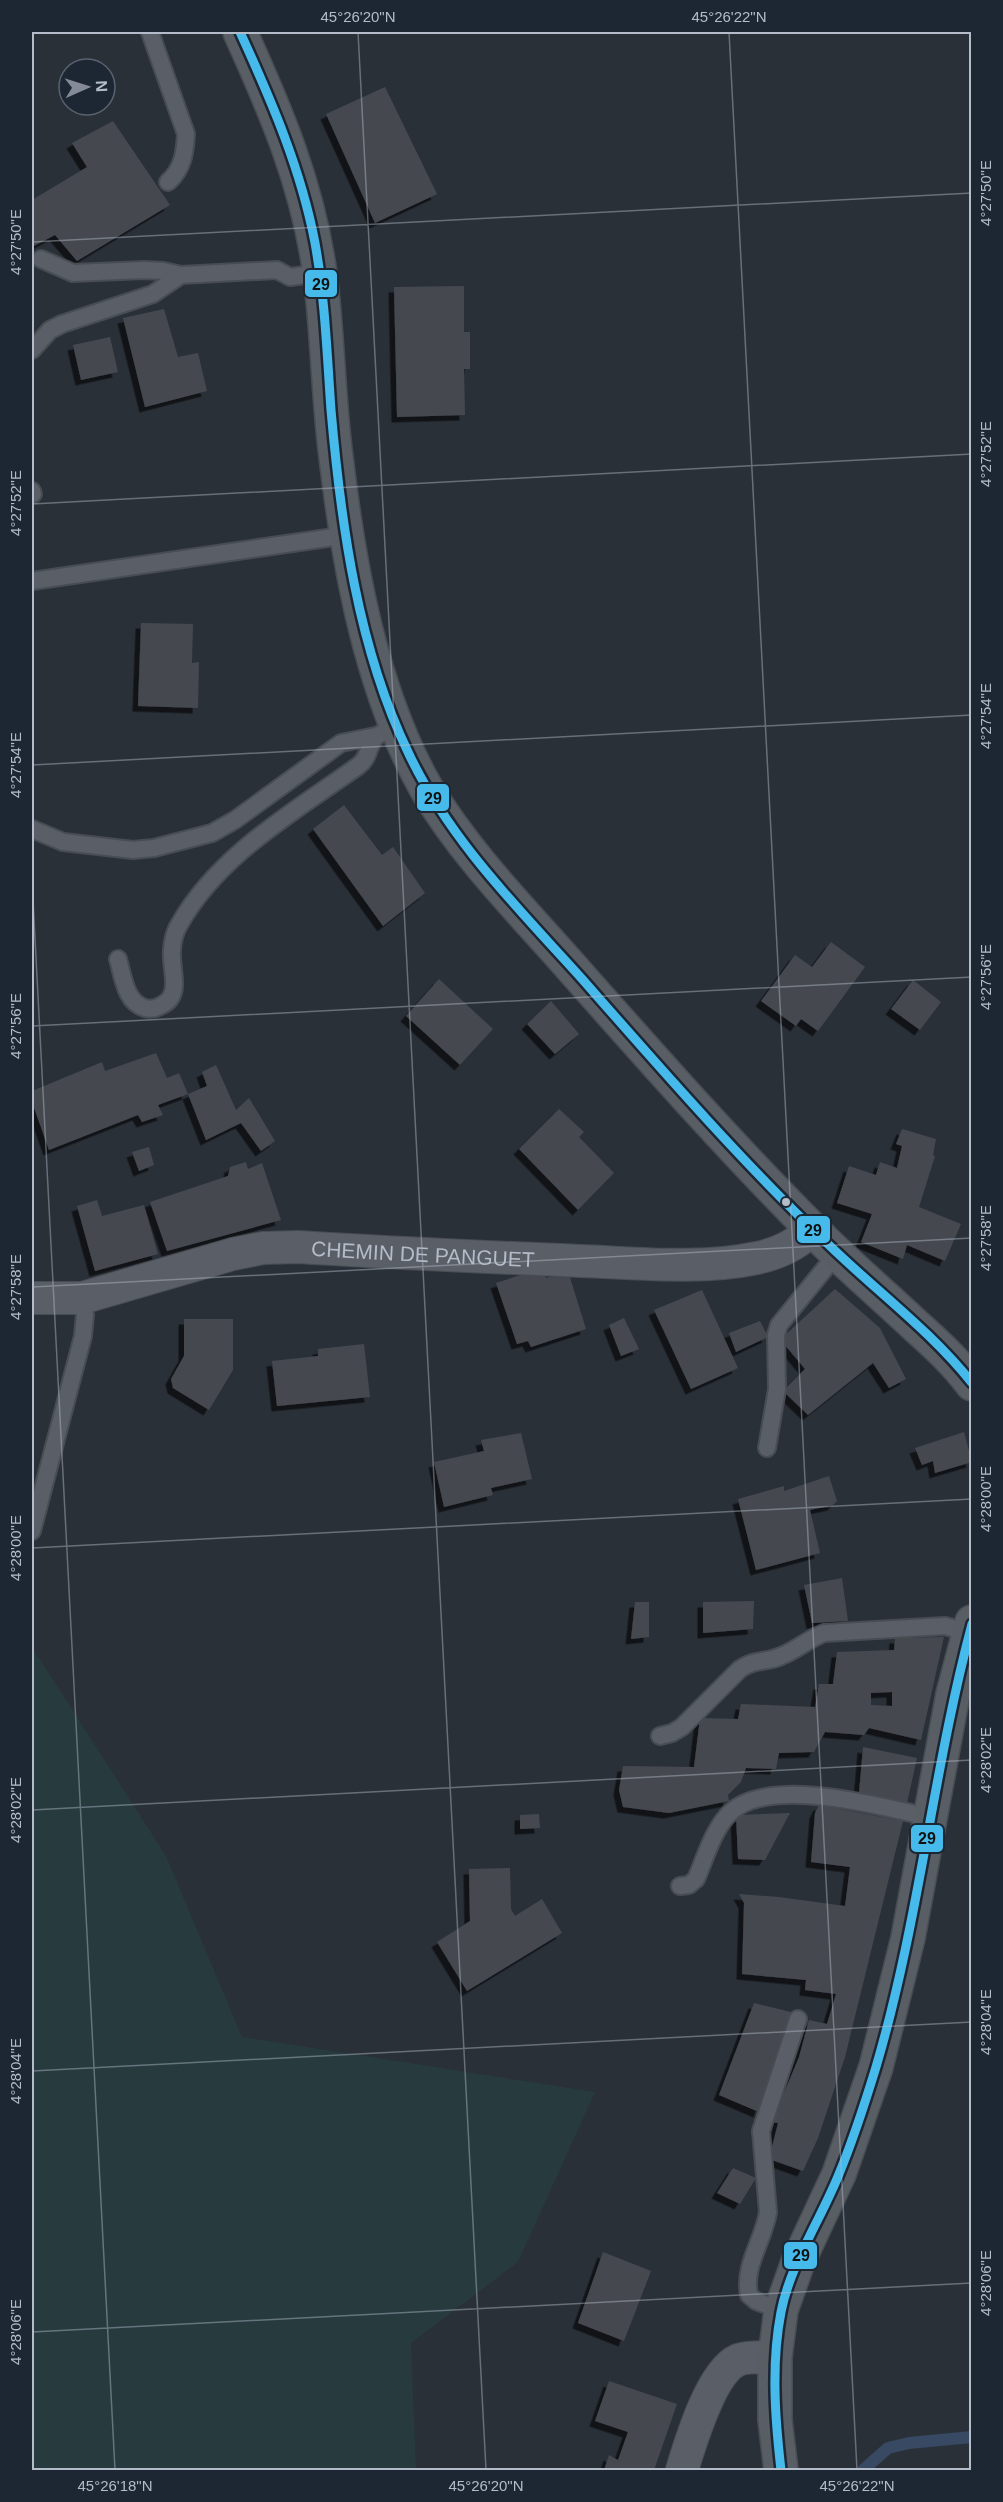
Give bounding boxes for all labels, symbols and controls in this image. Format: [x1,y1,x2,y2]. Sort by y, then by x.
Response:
text: 45°26'20"N [320,8,396,25]
text: 45°26'22"N [691,8,767,25]
north arrow [57,57,117,117]
text: N [93,80,110,92]
text: 4°27'50"E [977,160,994,226]
text: 4°27'50"E [7,209,24,275]
line badge: 29 [304,269,338,298]
text: 29 [312,276,330,293]
text: 4°27'52"E [977,421,994,487]
text: 4°27'52"E [7,470,24,536]
text: 4°27'54"E [977,683,994,749]
text: 4°27'54"E [7,732,24,798]
line badge: 29 [416,783,450,812]
text: 29 [424,790,442,807]
text: 4°27'56"E [977,944,994,1010]
text: 4°27'56"E [7,993,24,1059]
unlabelled marker [780,1196,792,1208]
text: 4°27'58"E [977,1205,994,1271]
line badge: 29 [796,1215,831,1244]
text: 29 [804,1222,822,1239]
street label: CHEMIN DE PANGUET [311,1236,535,1271]
text: 4°27'58"E [7,1254,24,1320]
text: 4°28'00"E [977,1466,994,1532]
text: 4°28'00"E [7,1515,24,1581]
text: 4°28'02"E [977,1727,994,1793]
text: 4°28'02"E [7,1777,24,1843]
line badge: 29 [910,1824,944,1853]
text: 29 [918,1830,936,1847]
text: 4°28'04"E [977,1989,994,2055]
text: 4°28'04"E [7,2038,24,2104]
line badge: 29 [783,2241,818,2270]
text: 29 [792,2247,810,2264]
text: 4°28'06"E [977,2250,994,2316]
text: 4°28'06"E [7,2299,24,2365]
text: 45°26'18"N [77,2477,153,2494]
text: 45°26'20"N [448,2477,524,2494]
text: 45°26'22"N [819,2477,895,2494]

